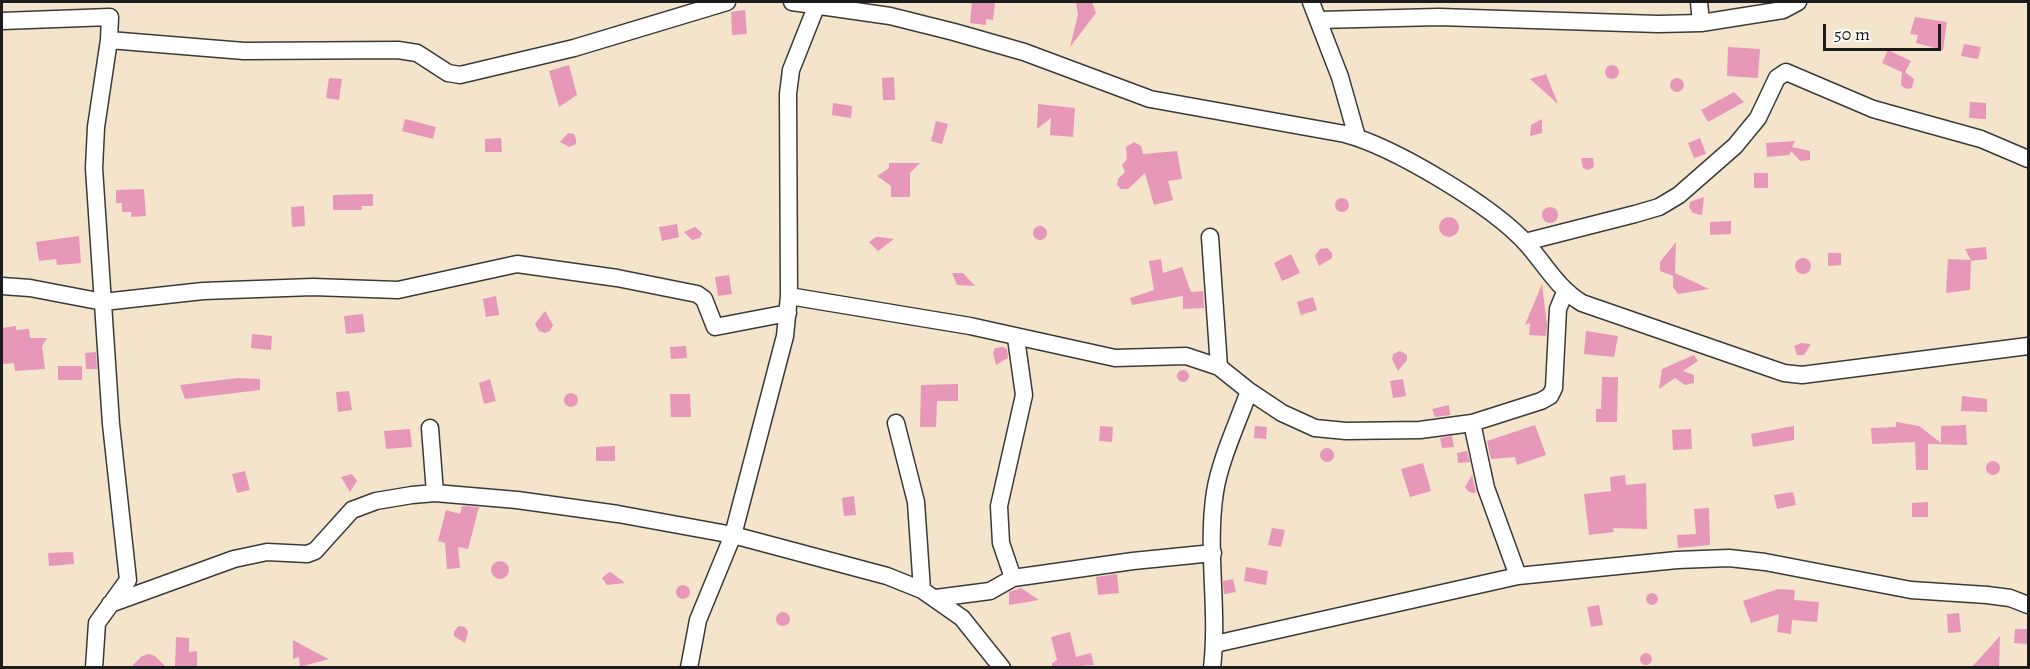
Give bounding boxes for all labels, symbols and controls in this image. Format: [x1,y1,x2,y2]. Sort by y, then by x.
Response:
scale bar [1826,12,1944,50]
text: 50 m [1834,22,1870,46]

